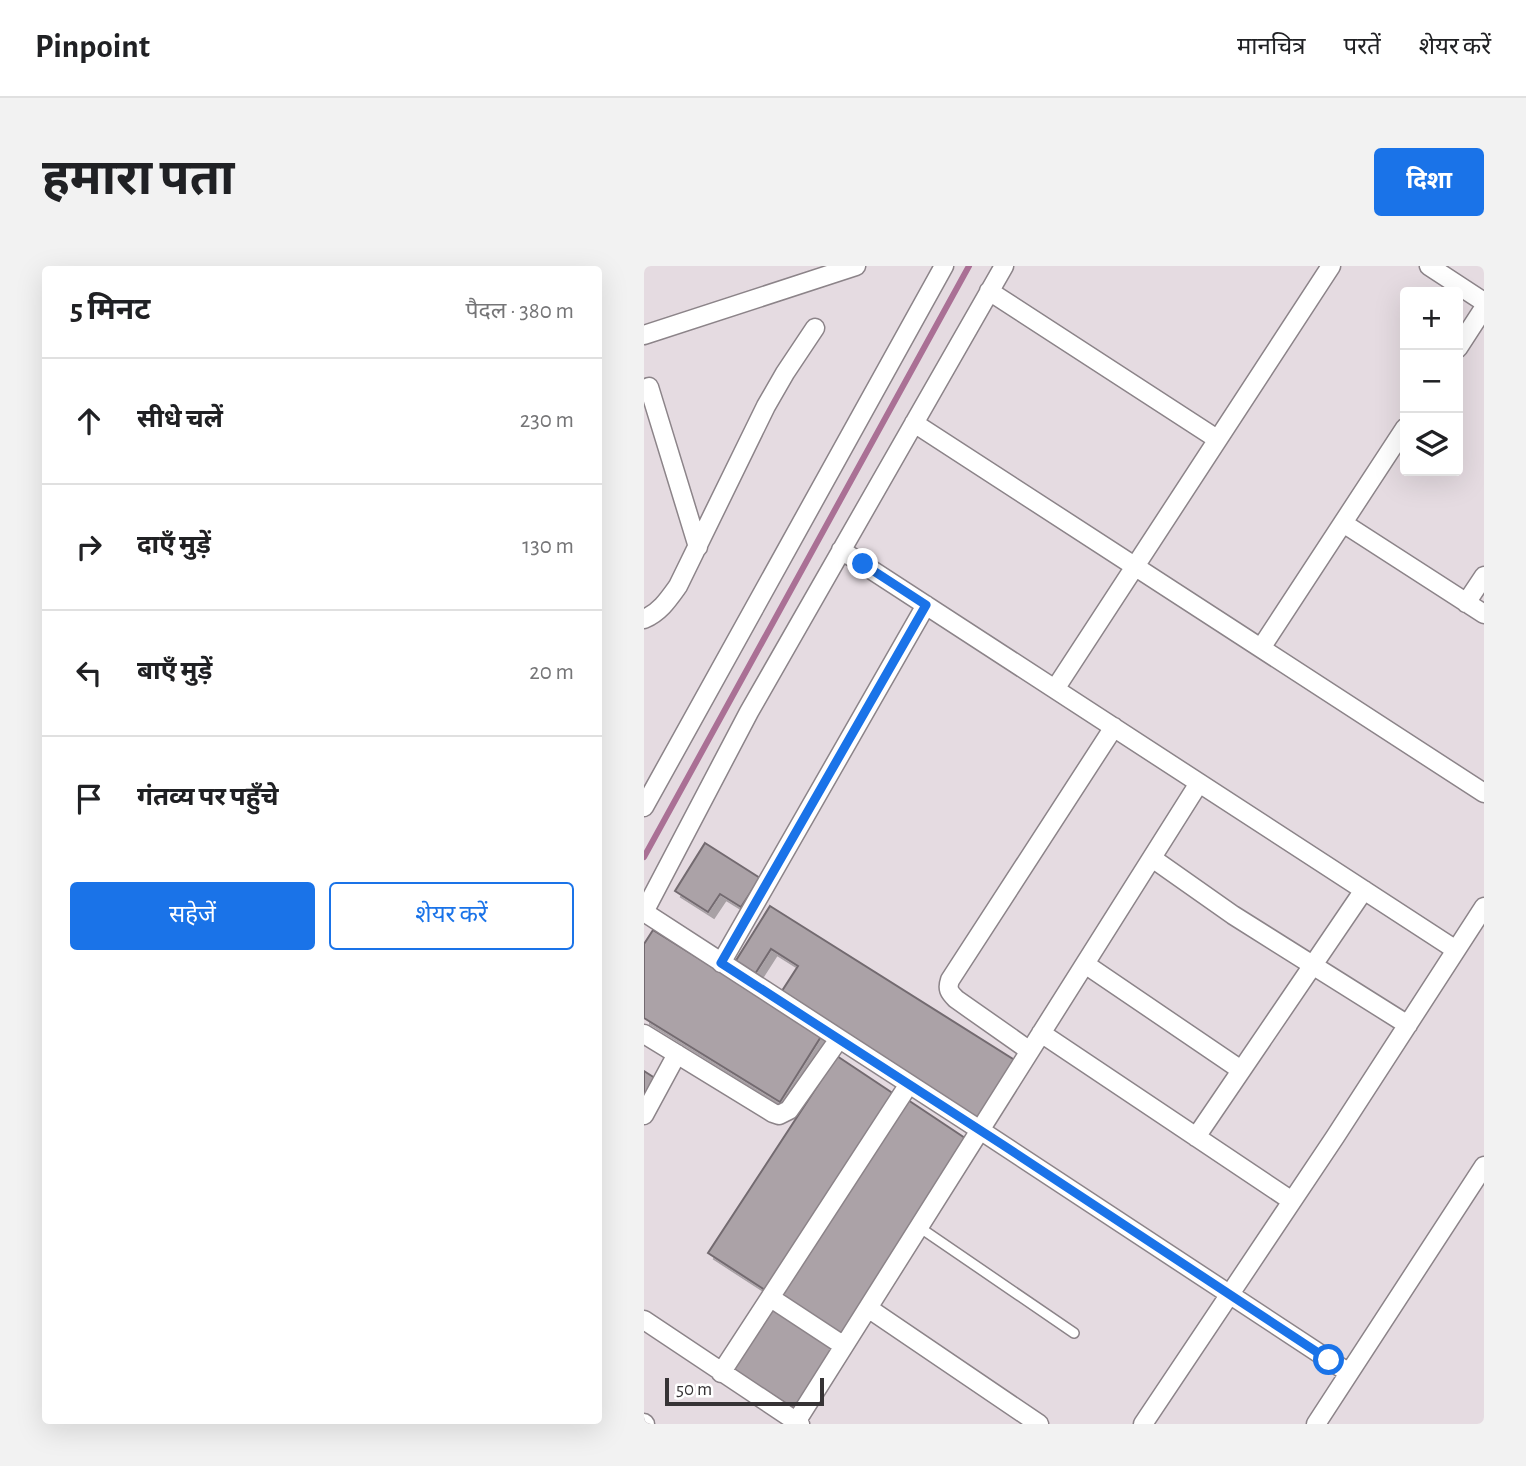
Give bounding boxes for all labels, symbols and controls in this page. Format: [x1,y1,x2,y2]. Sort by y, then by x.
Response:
text: Pinpoint [35,31,150,64]
text: मानचित्र [1237,35,1306,59]
text: परतें [1344,35,1381,59]
text: शेयर करें [1419,35,1491,59]
button: दिशा [1374,148,1484,216]
text: हमारा पता [42,155,234,204]
map controls [1400,287,1463,476]
button: + [1400,287,1463,350]
text: 5 मिनट [70,295,150,325]
text: पैदल · 380 m [466,300,574,323]
button: − [1400,350,1463,413]
icon: ahead [70,402,108,440]
text: सीधे चलें [137,406,223,432]
text: 230 m [520,409,574,432]
button: layers [1400,413,1463,476]
icon: right [70,528,108,566]
text: दाएँ मुड़ें [137,532,211,558]
text: 130 m [522,535,574,558]
route end [847,548,878,579]
icon: left [70,654,108,692]
text: बाएँ मुड़ें [137,658,212,684]
text: 20 m [529,661,574,684]
icon: arrive [70,780,108,818]
text: गंतव्य पर पहुँचे [137,784,279,810]
button: सहेजें [70,882,315,950]
button: शेयर करें [329,882,574,950]
route start [1313,1344,1344,1375]
scale bar [665,1375,824,1407]
text: 50 m [676,1380,712,1399]

